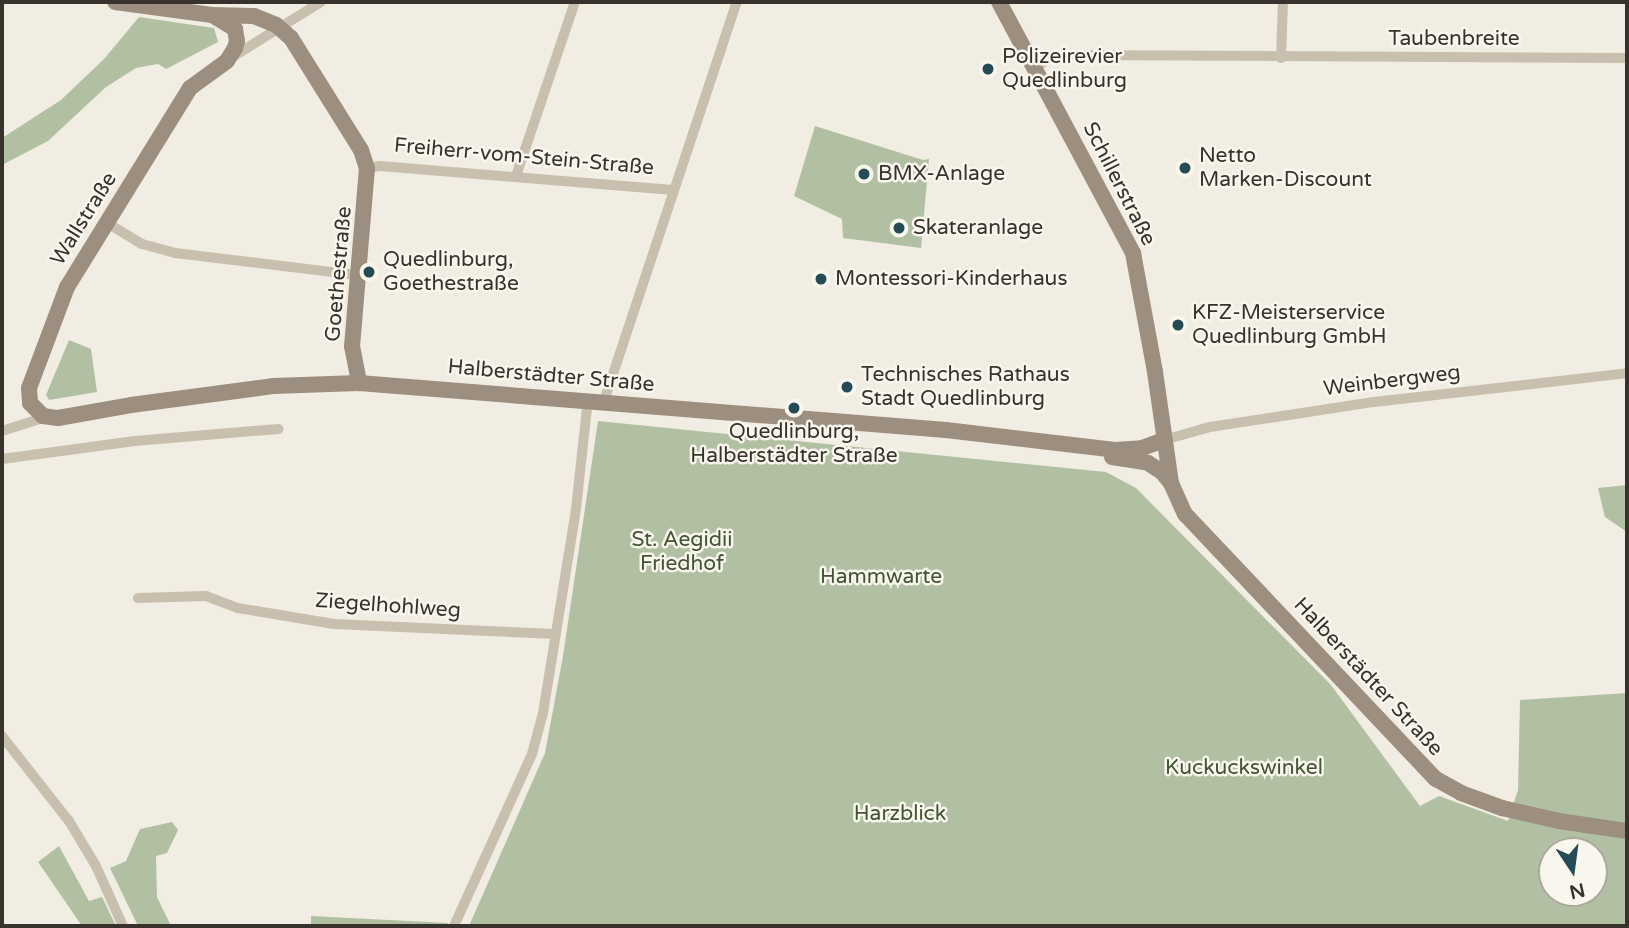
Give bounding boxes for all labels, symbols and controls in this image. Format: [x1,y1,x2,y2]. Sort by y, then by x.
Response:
street label: Taubenbreite [1388,26,1520,52]
place label: Polizeirevier Quedlinburg [1002,44,1127,94]
marker: Polizeirevier Quedlinburg [980,61,996,77]
street label: Schillerstraße [1077,118,1161,250]
street label: Freiherr-vom-Stein-Straße [393,133,655,181]
place label: Netto Marken-Discount [1199,143,1372,193]
marker: Netto Marken-Discount [1177,160,1193,176]
place label: BMX-Anlage [878,161,1005,187]
marker: BMX-Anlage [856,166,872,182]
street label: Wallstraße [45,168,123,270]
street label: Goethestraße [321,205,357,343]
place label: Skateranlage [913,215,1043,241]
marker: Skateranlage [891,220,907,236]
place label: Quedlinburg, Goethestraße [383,247,519,297]
marker: Quedlinburg, Goethestraße [361,264,377,280]
place label: Montessori-Kinderhaus [835,266,1067,292]
marker: Montessori-Kinderhaus [813,271,829,287]
place label: KFZ-Meisterservice Quedlinburg GmbH [1192,300,1387,350]
marker: KFZ-Meisterservice Quedlinburg GmbH [1170,317,1186,333]
street label: Halberstädter Straße [447,354,655,398]
street label: Weinbergweg [1322,360,1462,402]
place label: Technisches Rathaus Stadt Quedlinburg [861,362,1070,412]
marker: Technisches Rathaus Stadt Quedlinburg [839,379,855,395]
marker: Quedlinburg, Halberstädter Straße [786,400,802,416]
place label: Quedlinburg, Halberstädter Straße [690,419,898,469]
park label: St. Aegidii Friedhof [632,527,732,577]
park label: Hammwarte [820,564,942,590]
street label: Ziegelhohlweg [314,588,462,624]
street label: Halberstädter Straße [1288,593,1448,761]
park label: Kuckuckswinkel [1165,755,1323,781]
park label: Harzblick [854,801,946,827]
north arrow [1538,837,1608,907]
text: N [1567,878,1587,903]

